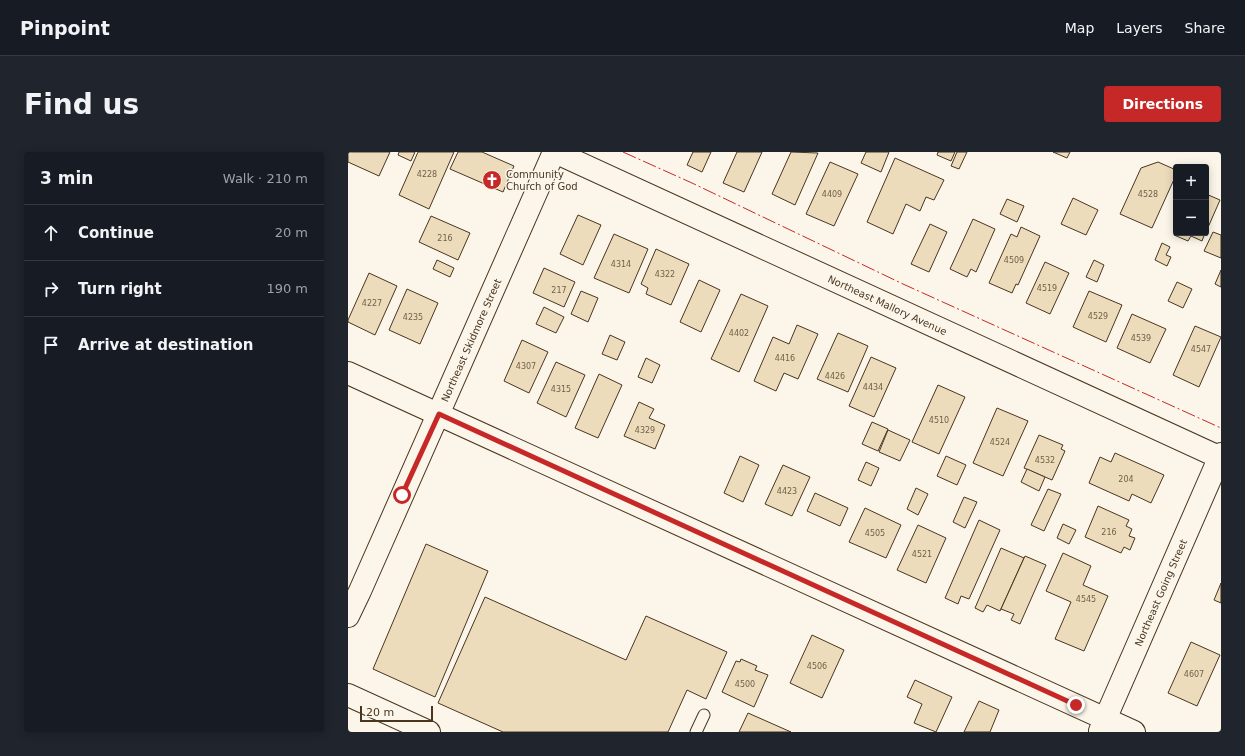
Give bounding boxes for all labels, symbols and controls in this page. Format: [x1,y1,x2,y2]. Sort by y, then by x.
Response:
text: Pinpoint [20,17,110,39]
text: Map [1065,20,1094,36]
text: Layers [1116,20,1163,36]
text: Share [1185,20,1225,36]
button: Directions [1104,86,1221,122]
text: Find us [24,88,139,121]
map controls [1173,164,1209,236]
button: + [1173,164,1209,200]
text: 3 min [40,168,93,188]
church icon: Community Church of God [481,169,503,191]
place label: Community Church of God [506,169,578,192]
house number: 4228 [417,170,437,179]
text: Walk · 210 m [223,171,308,186]
house number: 4409 [822,190,842,199]
house number: 4528 [1138,190,1158,199]
button: − [1173,200,1209,236]
icon: ahead [40,222,62,244]
text: Continue [78,224,154,242]
text: 20 m [275,225,308,240]
house number: 216 [437,234,453,243]
house number: 4509 [1004,256,1024,265]
house number: 4314 [611,260,631,269]
house number: 4322 [655,270,675,279]
street label: Northeast Mallory Avenue [826,273,949,337]
street label: Northeast Skidmore Street [439,277,503,403]
icon: right [40,278,62,300]
text: Turn right [78,280,162,298]
text: 190 m [266,281,308,296]
house number: 4519 [1037,284,1057,293]
house number: 217 [551,286,567,295]
house number: 4227 [362,299,382,308]
house number: 4529 [1088,312,1108,321]
house number: 4235 [403,313,423,322]
house number: 4402 [729,329,749,338]
icon: arrive [40,334,62,356]
house number: 4539 [1131,334,1151,343]
text: Arrive at destination [78,336,253,354]
house number: 4547 [1191,345,1211,354]
house number: 4416 [775,354,795,363]
house number: 4307 [516,362,536,371]
house number: 4426 [825,372,845,381]
house number: 4434 [863,383,883,392]
house number: 4315 [551,385,571,394]
house number: 4510 [929,416,949,425]
house number: 4329 [635,426,655,435]
house number: 4524 [990,438,1010,447]
house number: 4532 [1035,456,1055,465]
house number: 204 [1118,475,1134,484]
route start [393,486,411,504]
house number: 4423 [777,487,797,496]
house number: 216 [1101,528,1117,537]
house number: 4505 [865,529,885,538]
street label: Northeast Going Street [1132,537,1189,648]
house number: 4521 [912,550,932,559]
house number: 4545 [1076,595,1096,604]
house number: 4506 [807,662,827,671]
house number: 4607 [1184,670,1204,679]
house number: 4500 [735,680,755,689]
route end [1067,696,1085,714]
scale bar [360,704,433,723]
text: 20 m [366,706,394,719]

